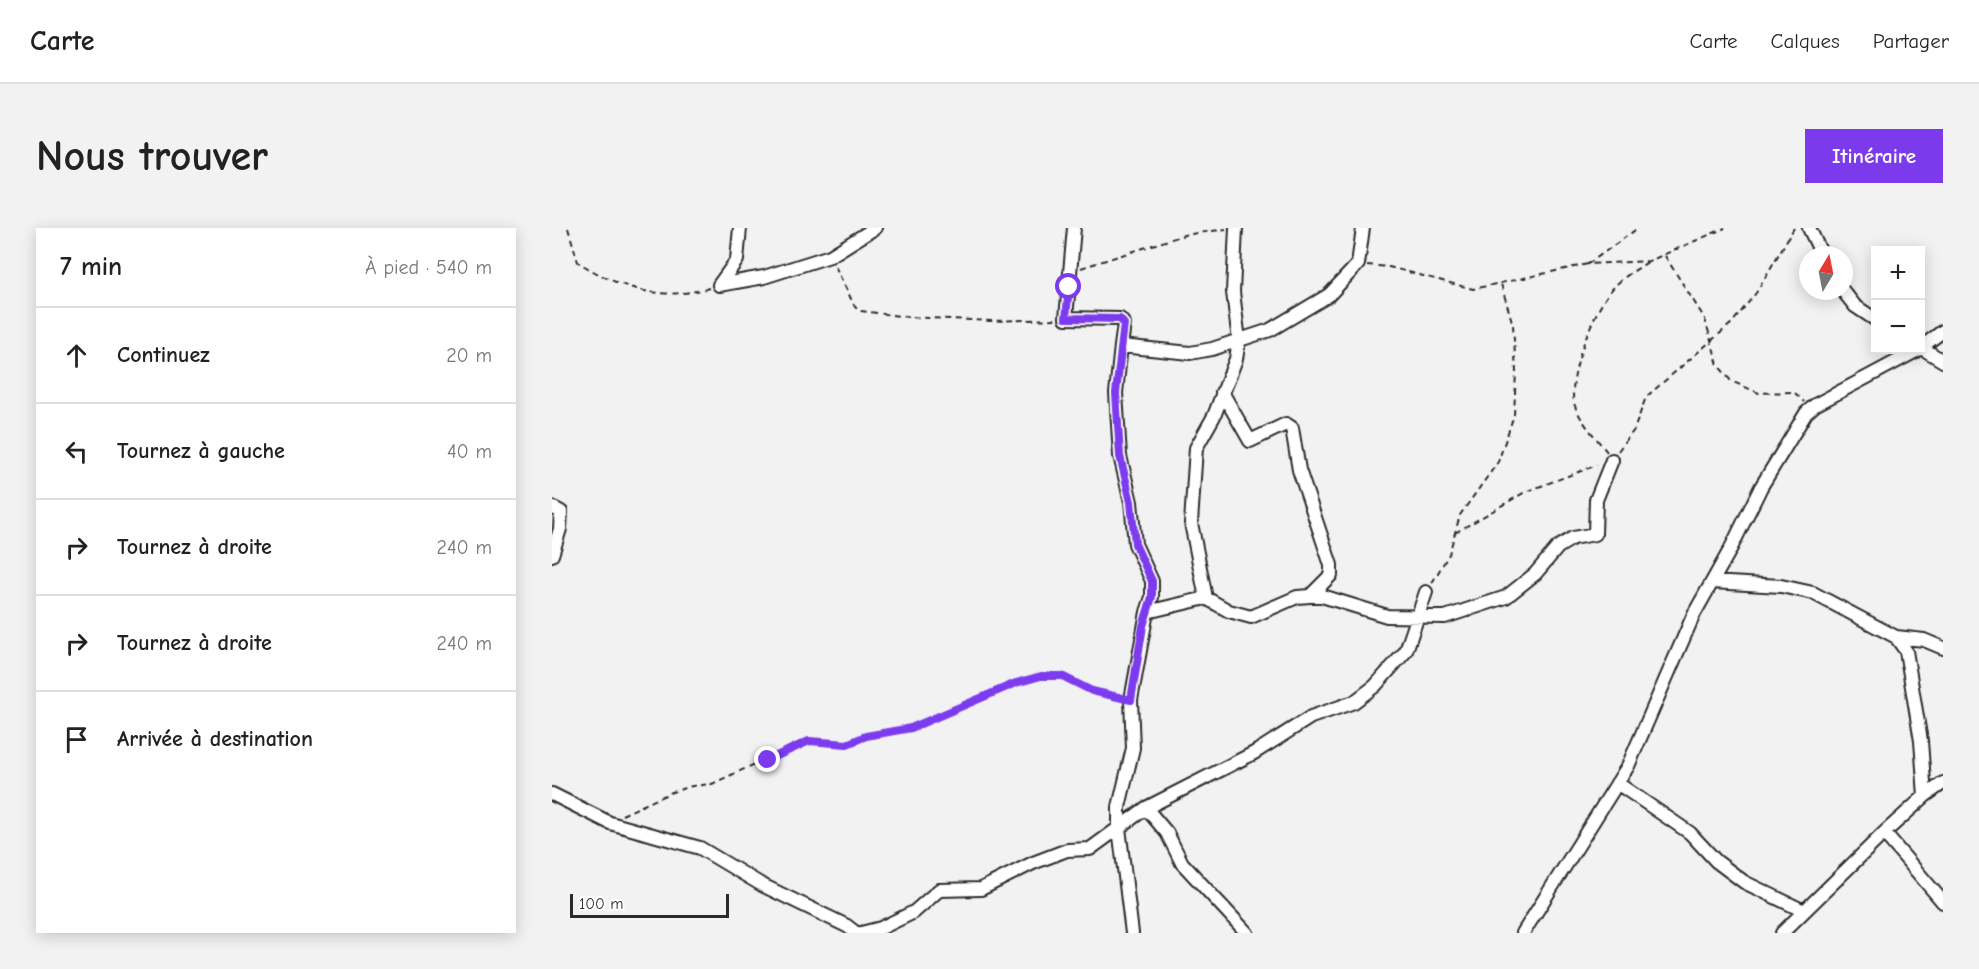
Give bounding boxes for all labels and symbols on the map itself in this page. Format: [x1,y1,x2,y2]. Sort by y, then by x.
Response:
north arrow [1799,246,1853,300]
route start [1055,273,1081,299]
route end [754,746,780,772]
scale bar [570,891,729,918]

